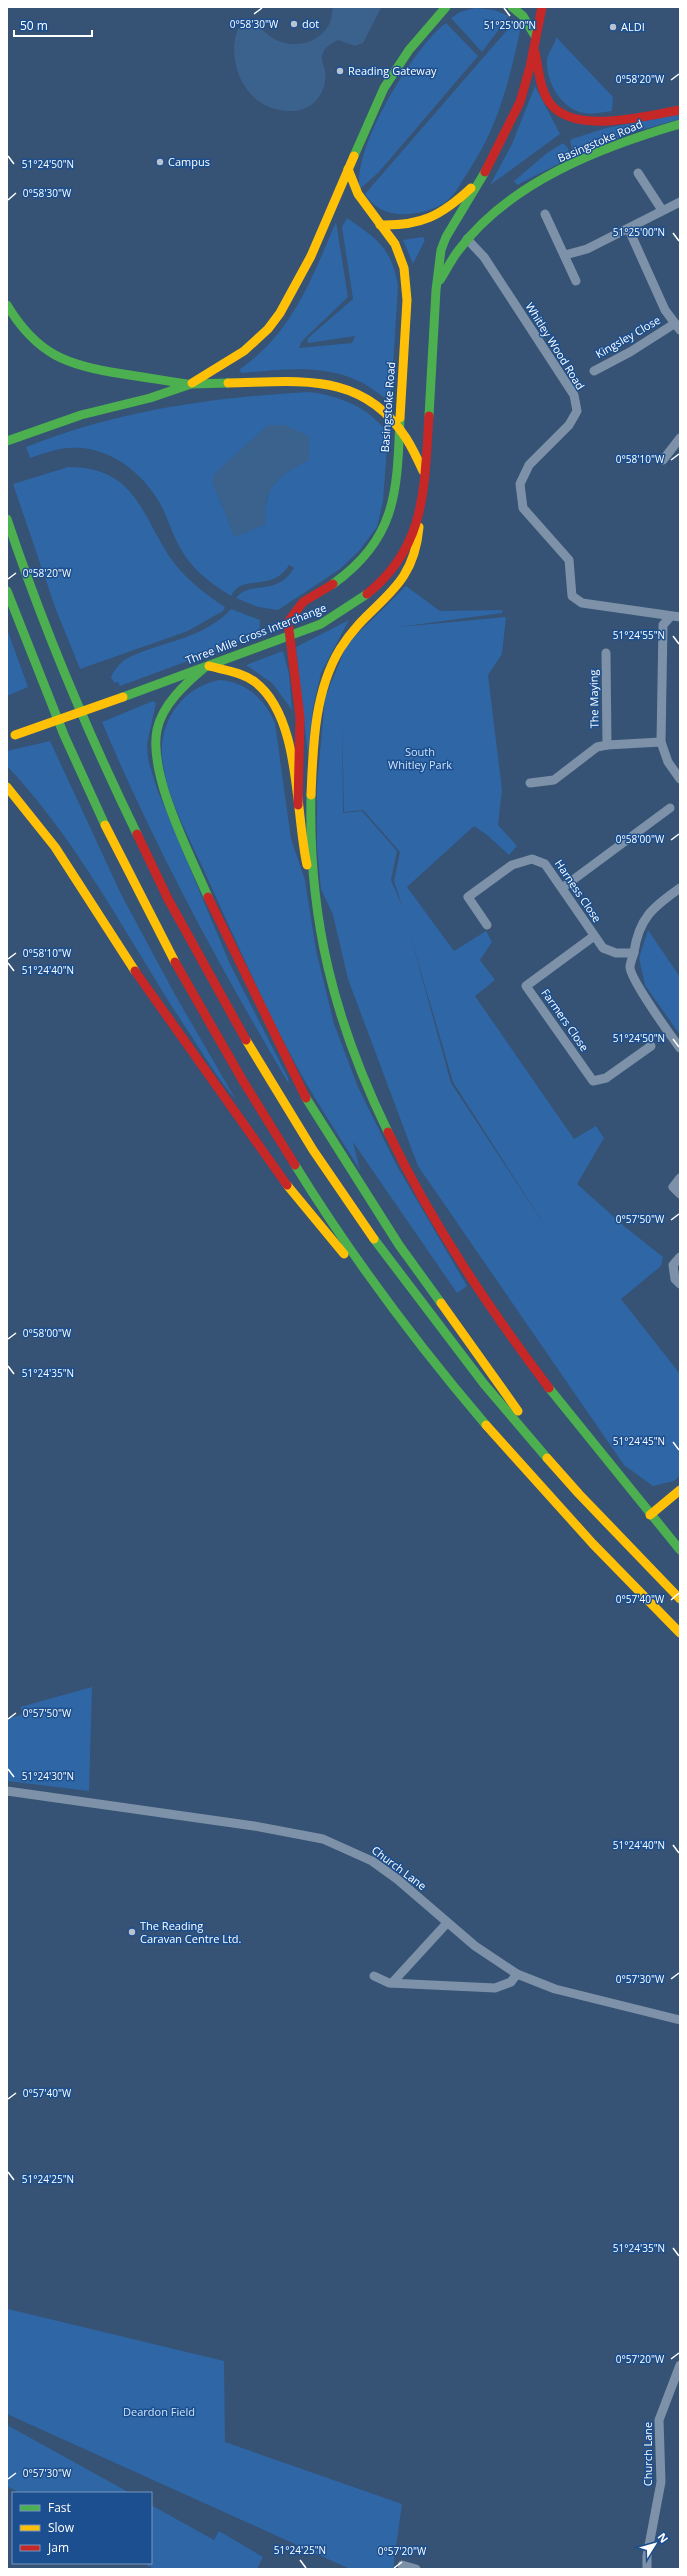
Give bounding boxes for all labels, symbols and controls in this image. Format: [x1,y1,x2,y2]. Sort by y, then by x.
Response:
scale bar [14,12,92,38]
place label: dot [302,16,319,31]
text: 50 m [20,17,48,34]
text: 0°58'30"W [230,17,279,31]
text: 51°25'00"N [484,18,536,32]
marker: dot [289,19,299,29]
place label: ALDI [621,19,645,34]
marker: ALDI [608,22,618,32]
place label: Reading Gateway [348,63,437,78]
marker: Reading Gateway [335,66,345,76]
text: 0°58'20"W [616,72,665,86]
street label: Basingstoke Road [555,116,645,165]
place label: Campus [168,154,210,169]
text: 51°24'50"N [22,157,74,171]
marker: Campus [155,157,165,167]
text: 0°58'30"W [23,186,72,200]
text: 51°25'00"N [613,225,665,239]
street label: Whitley Wood Road [523,299,588,392]
street label: Kingsley Close [593,312,663,361]
street label: Basingstoke Road [377,361,398,453]
text: 0°58'10"W [616,452,665,466]
text: 0°58'20"W [23,566,72,580]
street label: Three Mile Cross Interchange [183,600,328,667]
text: 51°24'55"N [613,628,665,642]
street label: The Maying [585,669,602,729]
park label: South Whitley Park [388,744,452,772]
text: 0°58'00"W [616,832,665,846]
street label: Harness Close [552,856,605,925]
text: 0°58'10"W [23,946,72,960]
text: 51°24'40"N [22,963,74,977]
street label: Farmers Close [538,986,592,1054]
text: 51°24'50"N [613,1031,665,1045]
text: 0°57'50"W [616,1212,665,1226]
text: 0°58'00"W [23,1326,72,1340]
text: 51°24'35"N [22,1366,74,1380]
text: 51°24'45"N [613,1434,665,1448]
text: 0°57'40"W [616,1592,665,1606]
text: 0°57'50"W [23,1706,72,1720]
text: 51°24'30"N [22,1769,74,1783]
text: 51°24'40"N [613,1838,665,1852]
street label: Church Lane [369,1842,430,1893]
place label: The Reading Caravan Centre Ltd. [140,1918,242,1946]
marker: The Reading Caravan Centre Ltd. [127,1927,137,1937]
text: 0°57'30"W [616,1972,665,1986]
text: 0°57'40"W [23,2086,72,2100]
text: 51°24'25"N [22,2172,74,2186]
text: 51°24'35"N [613,2241,665,2255]
text: 0°57'20"W [616,2352,665,2366]
park label: Deardon Field [123,2404,195,2419]
street label: Church Lane [640,2422,655,2486]
text: 0°57'30"W [23,2466,72,2480]
legend [12,2492,152,2564]
text: Fast [48,2499,71,2516]
text: Slow [48,2519,75,2536]
north arrow [635,2524,675,2564]
text: N [655,2530,672,2546]
text: Jam [47,2539,69,2556]
text: 51°24'25"N [274,2543,326,2557]
text: 0°57'20"W [378,2544,427,2558]

